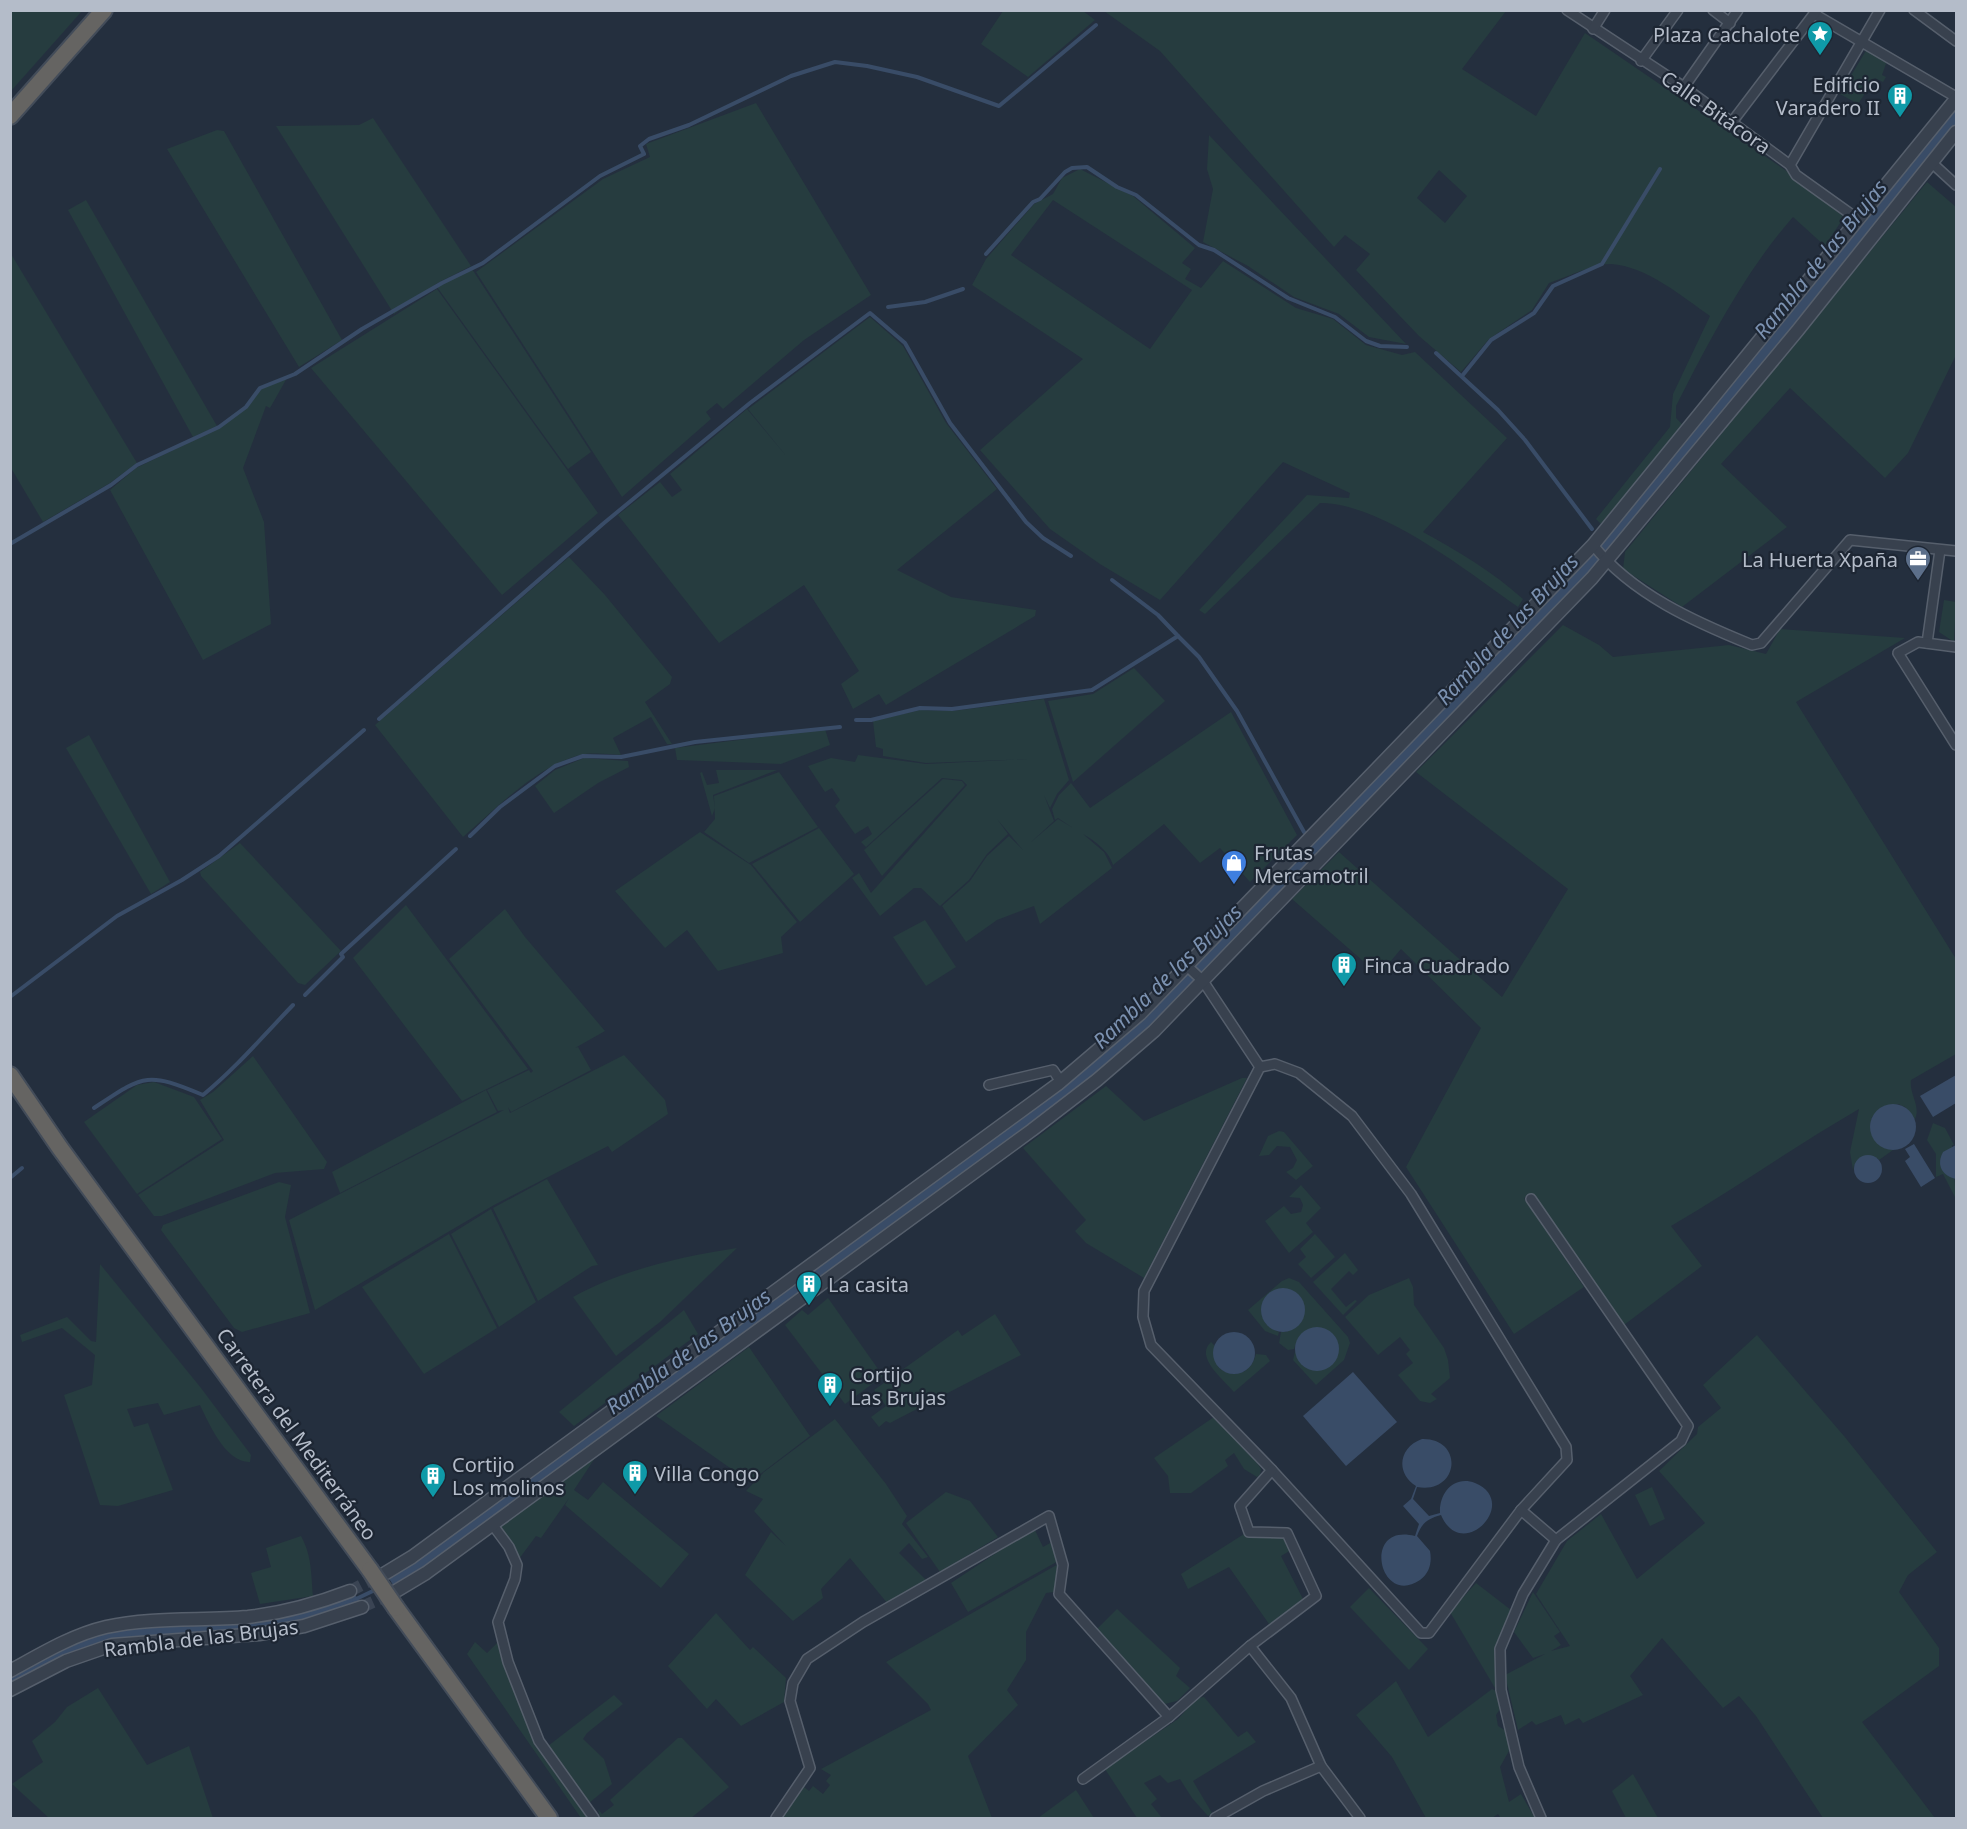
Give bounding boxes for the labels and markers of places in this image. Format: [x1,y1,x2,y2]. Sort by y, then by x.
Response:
place icon: Plaza Cachalote [1805,19,1835,57]
place label: Plaza Cachalote [1653,21,1800,48]
place label: Edificio Varadero II [1776,71,1880,121]
building icon: Edificio Varadero II [1885,81,1915,119]
office icon: La Huerta Xpaña [1903,544,1933,582]
place label: La Huerta Xpaña [1742,546,1898,573]
place label: Frutas Mercamotril [1254,839,1369,889]
shop icon: Frutas Mercamotril [1219,848,1249,886]
building icon: Finca Cuadrado [1329,950,1359,988]
place label: Finca Cuadrado [1364,952,1510,979]
building icon: La casita [794,1269,824,1307]
place label: La casita [828,1271,909,1298]
place label: Cortijo Las Brujas [850,1361,946,1411]
building icon: Cortijo Las Brujas [815,1370,845,1408]
place label: Cortijo Los molinos [452,1451,565,1501]
building icon: Villa Congo [620,1458,650,1496]
place label: Villa Congo [654,1460,759,1487]
building icon: Cortijo Los molinos [418,1461,448,1499]

